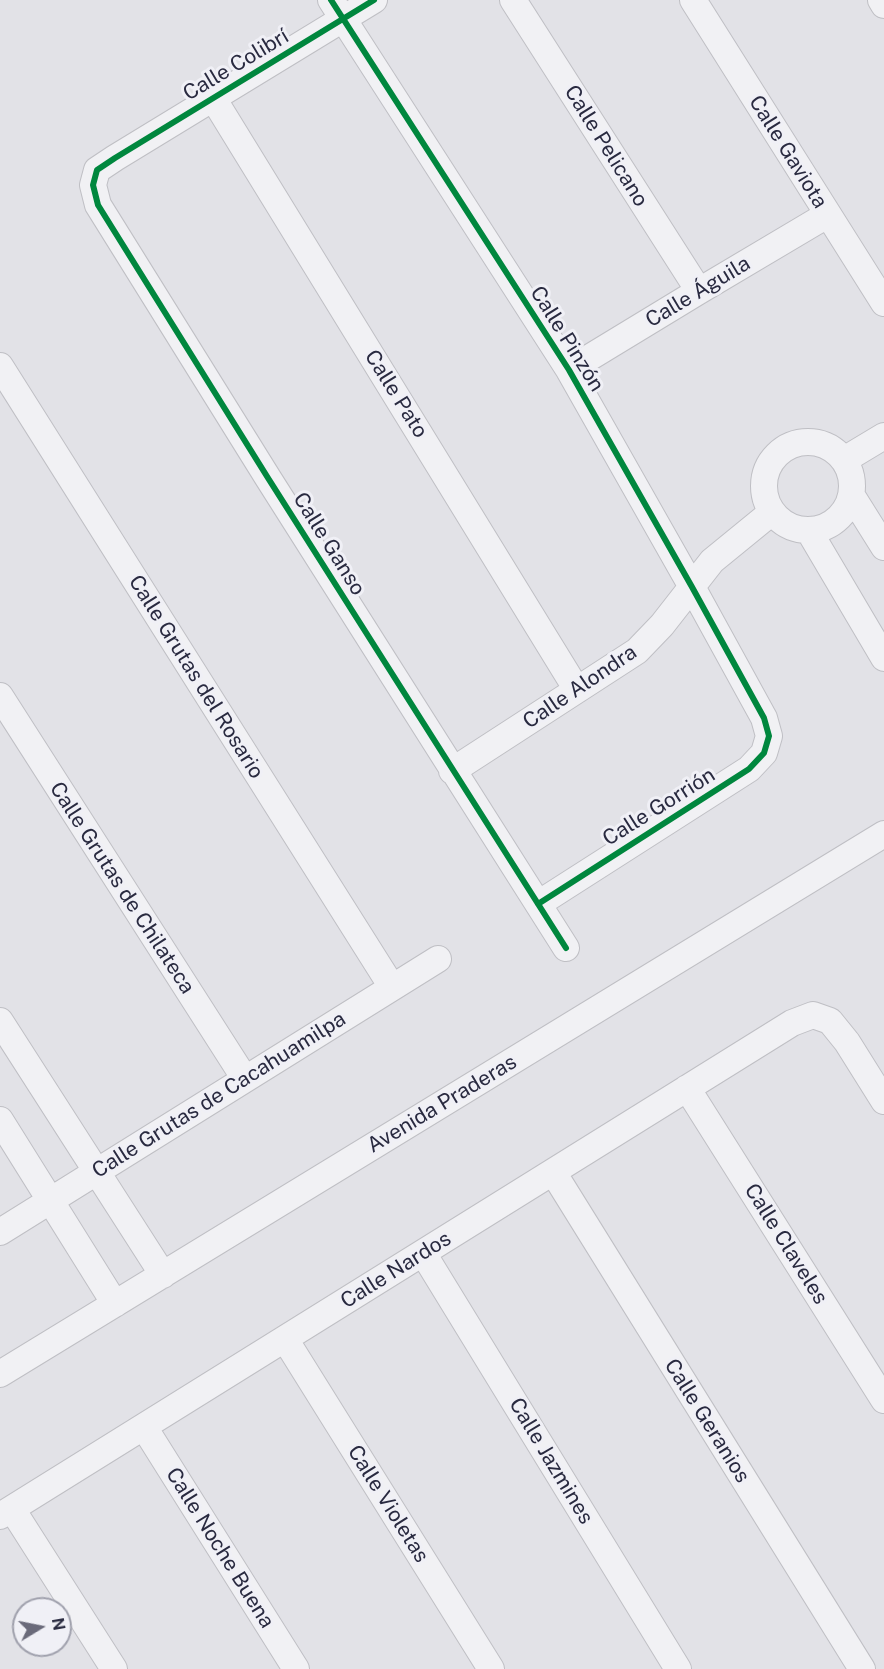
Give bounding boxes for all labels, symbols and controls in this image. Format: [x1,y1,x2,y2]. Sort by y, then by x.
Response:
street label: Calle Colibrí [179,24,293,106]
street label: Calle Pelicano [559,81,653,211]
street label: Calle Gaviota [743,91,833,213]
street label: Calle Águila [641,251,755,333]
street label: Calle Pinzón [525,282,609,396]
street label: Calle Pato [359,345,433,443]
street label: Calle Ganso [287,488,371,600]
street label: Calle Grutas del Rosario [123,571,269,783]
street label: Calle Alondra [518,640,642,734]
street label: Calle Gorrión [598,762,720,852]
street label: Calle Grutas de Chilateca [44,777,200,999]
street label: Calle Grutas de Cacahuamilpa [88,1006,350,1184]
street label: Avenida Praderas [363,1050,521,1158]
street label: Calle Claveles [739,1179,833,1309]
street label: Calle Nardos [336,1226,456,1314]
street label: Calle Geranios [659,1354,755,1488]
street label: Calle Jazmines [503,1393,599,1529]
street label: Calle Violetas [342,1441,434,1567]
street label: Calle Noche Buena [160,1463,280,1633]
north arrow [12,1597,72,1657]
text: N [48,1616,69,1632]

